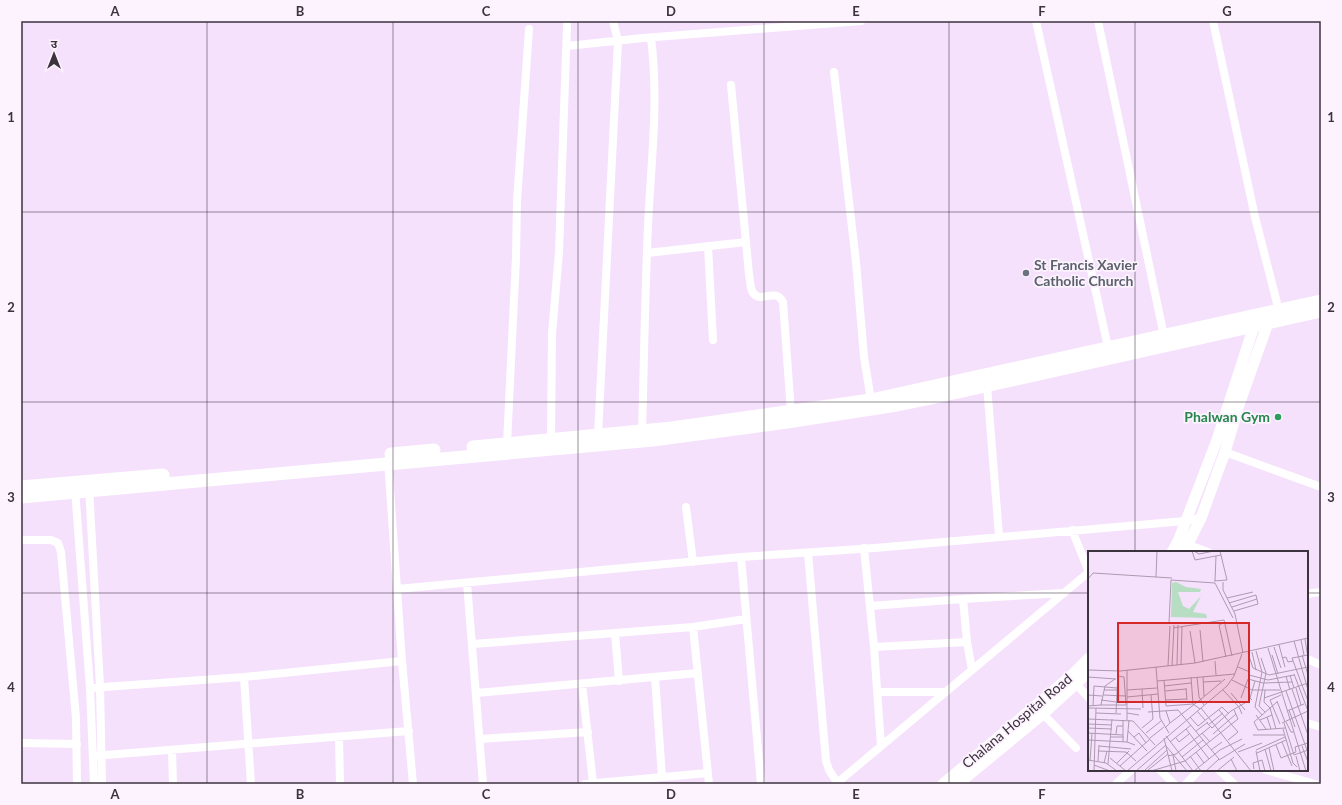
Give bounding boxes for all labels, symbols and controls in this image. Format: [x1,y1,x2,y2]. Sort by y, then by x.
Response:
text: A [109,3,120,19]
text: B [296,3,305,19]
text: C [482,3,491,19]
text: D [666,3,676,19]
text: E [852,3,860,19]
text: F [1038,3,1046,19]
text: G [1222,3,1232,19]
north arrow [34,34,74,74]
text: उ [51,37,58,50]
text: 1 [7,109,15,125]
text: 1 [1327,109,1335,125]
place label: St Francis Xavier Catholic Church [1034,256,1138,289]
marker: St Francis Xavier Catholic Church [1021,268,1031,278]
text: 2 [7,299,15,315]
text: 2 [1327,299,1335,315]
place label: Phalwan Gym [1184,408,1270,425]
marker: Phalwan Gym [1273,412,1283,422]
text: 3 [7,489,15,505]
text: 3 [1327,489,1335,505]
inset map [1088,551,1308,771]
street label: Chalana Hospital Road [958,670,1075,772]
text: 4 [7,679,15,695]
text: 4 [1327,679,1335,695]
text: A [109,786,120,802]
text: B [296,786,305,802]
text: C [482,786,491,802]
text: D [666,786,676,802]
text: E [852,786,860,802]
text: F [1038,786,1046,802]
text: G [1222,786,1232,802]

